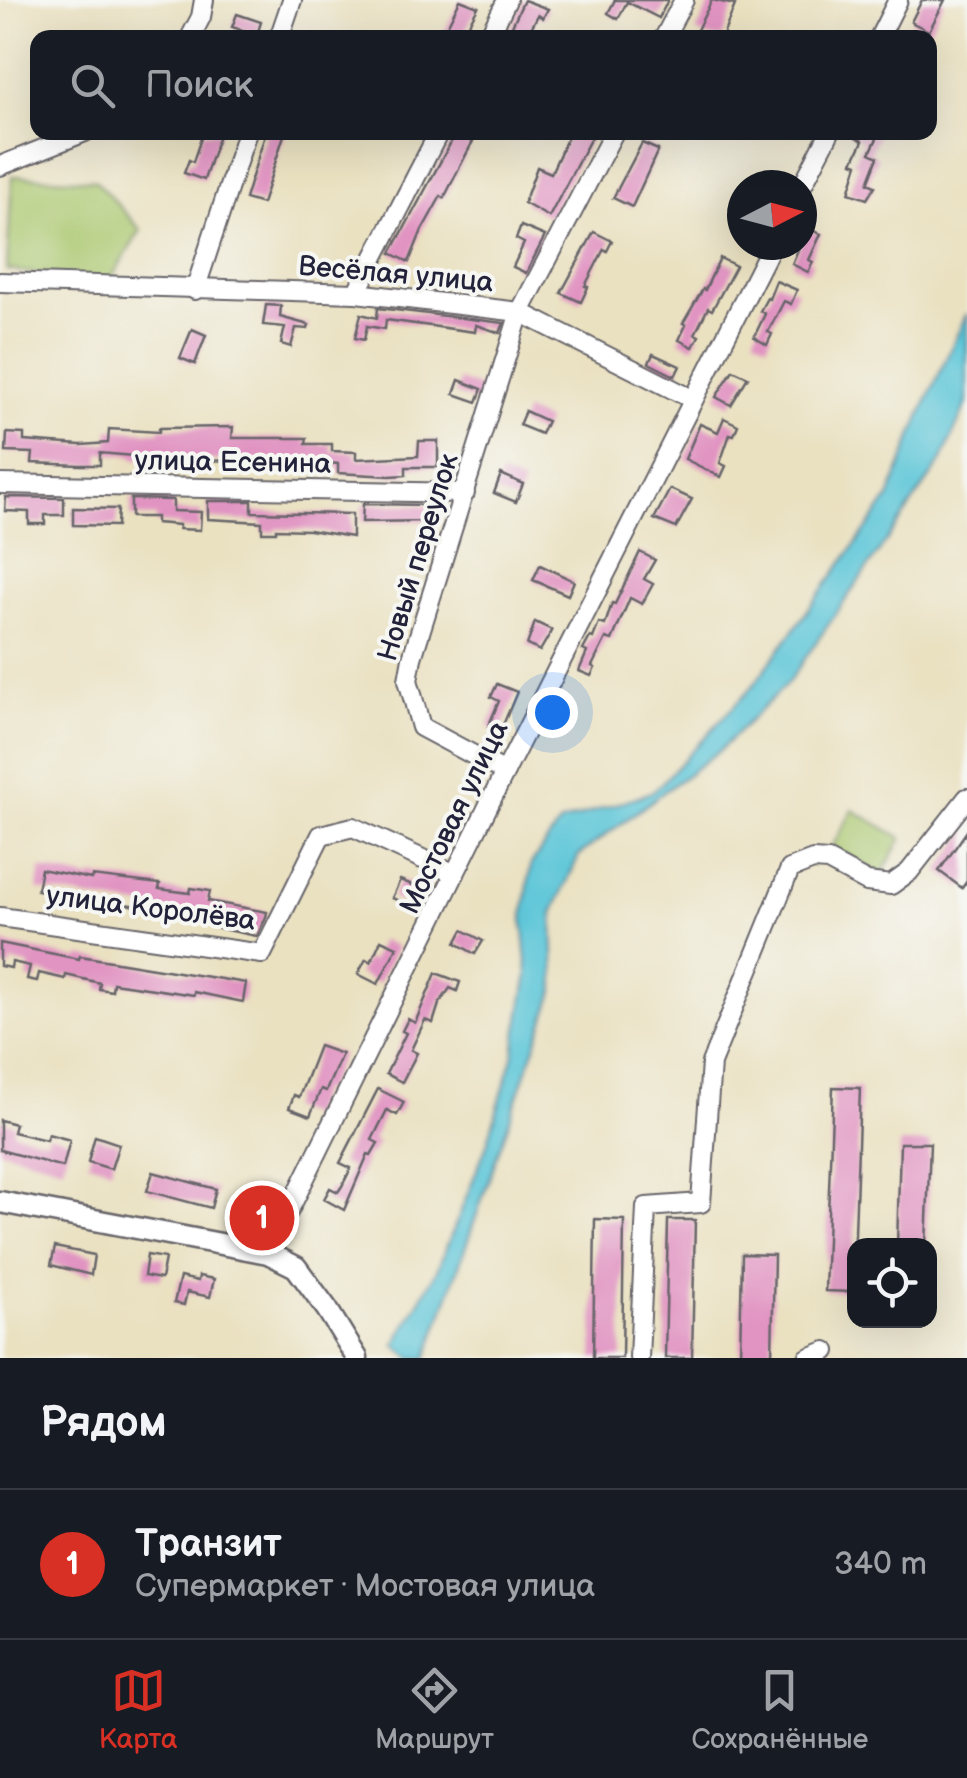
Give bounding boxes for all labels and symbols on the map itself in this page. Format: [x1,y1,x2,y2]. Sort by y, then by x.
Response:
north arrow [727,170,817,260]
street label: Весёлая улица [297,250,495,299]
street label: улица Есенина [134,444,332,481]
street label: Новый переулок [371,450,466,665]
your location [527,687,578,738]
street label: Мостовая улица [393,715,516,920]
street label: улица Королёва [44,879,258,938]
pin: 1 [230,1180,294,1256]

